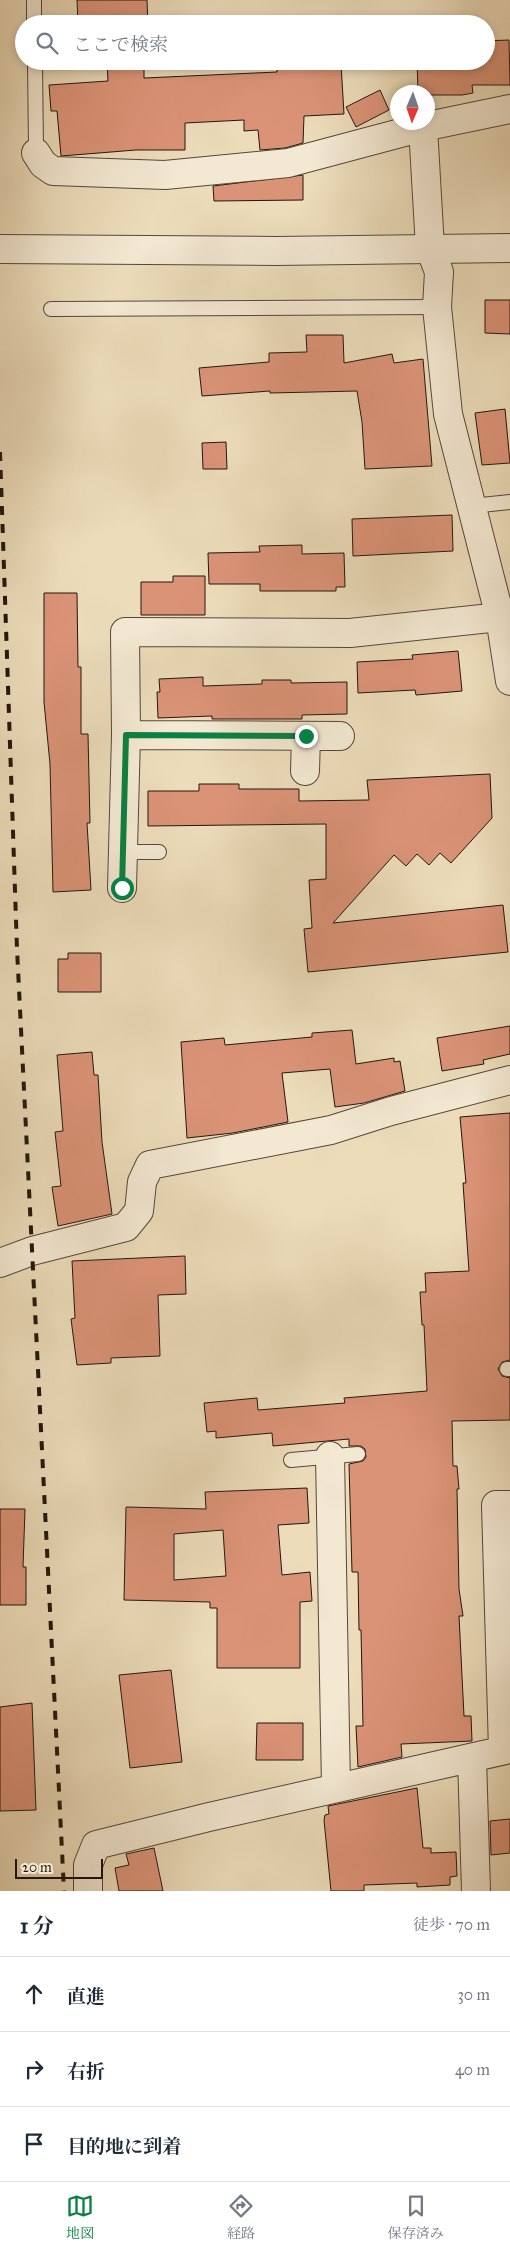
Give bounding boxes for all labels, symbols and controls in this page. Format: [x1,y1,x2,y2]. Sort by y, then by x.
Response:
search box [15,15,495,70]
icon: search [33,29,61,57]
text: ここで検索 [73,33,168,56]
north arrow [390,85,435,130]
route end [295,725,318,748]
route start [111,877,134,900]
scale bar [15,1856,102,1879]
text: 20 m [22,1859,52,1876]
text: 1 分 [20,1913,54,1939]
text: 徒歩 · 70 m [413,1915,490,1934]
icon: ahead [20,1980,48,2008]
text: 直進 [67,1985,105,2008]
text: 30 m [457,1985,490,2004]
icon: right [20,2055,48,2083]
text: 右折 [67,2060,105,2083]
text: 40 m [455,2060,490,2079]
icon: arrive [20,2130,48,2158]
text: 目的地に到着 [67,2135,181,2158]
tab: 地図 [66,2192,94,2242]
tab: 経路 [227,2192,255,2242]
tab: 保存済み [388,2192,444,2242]

